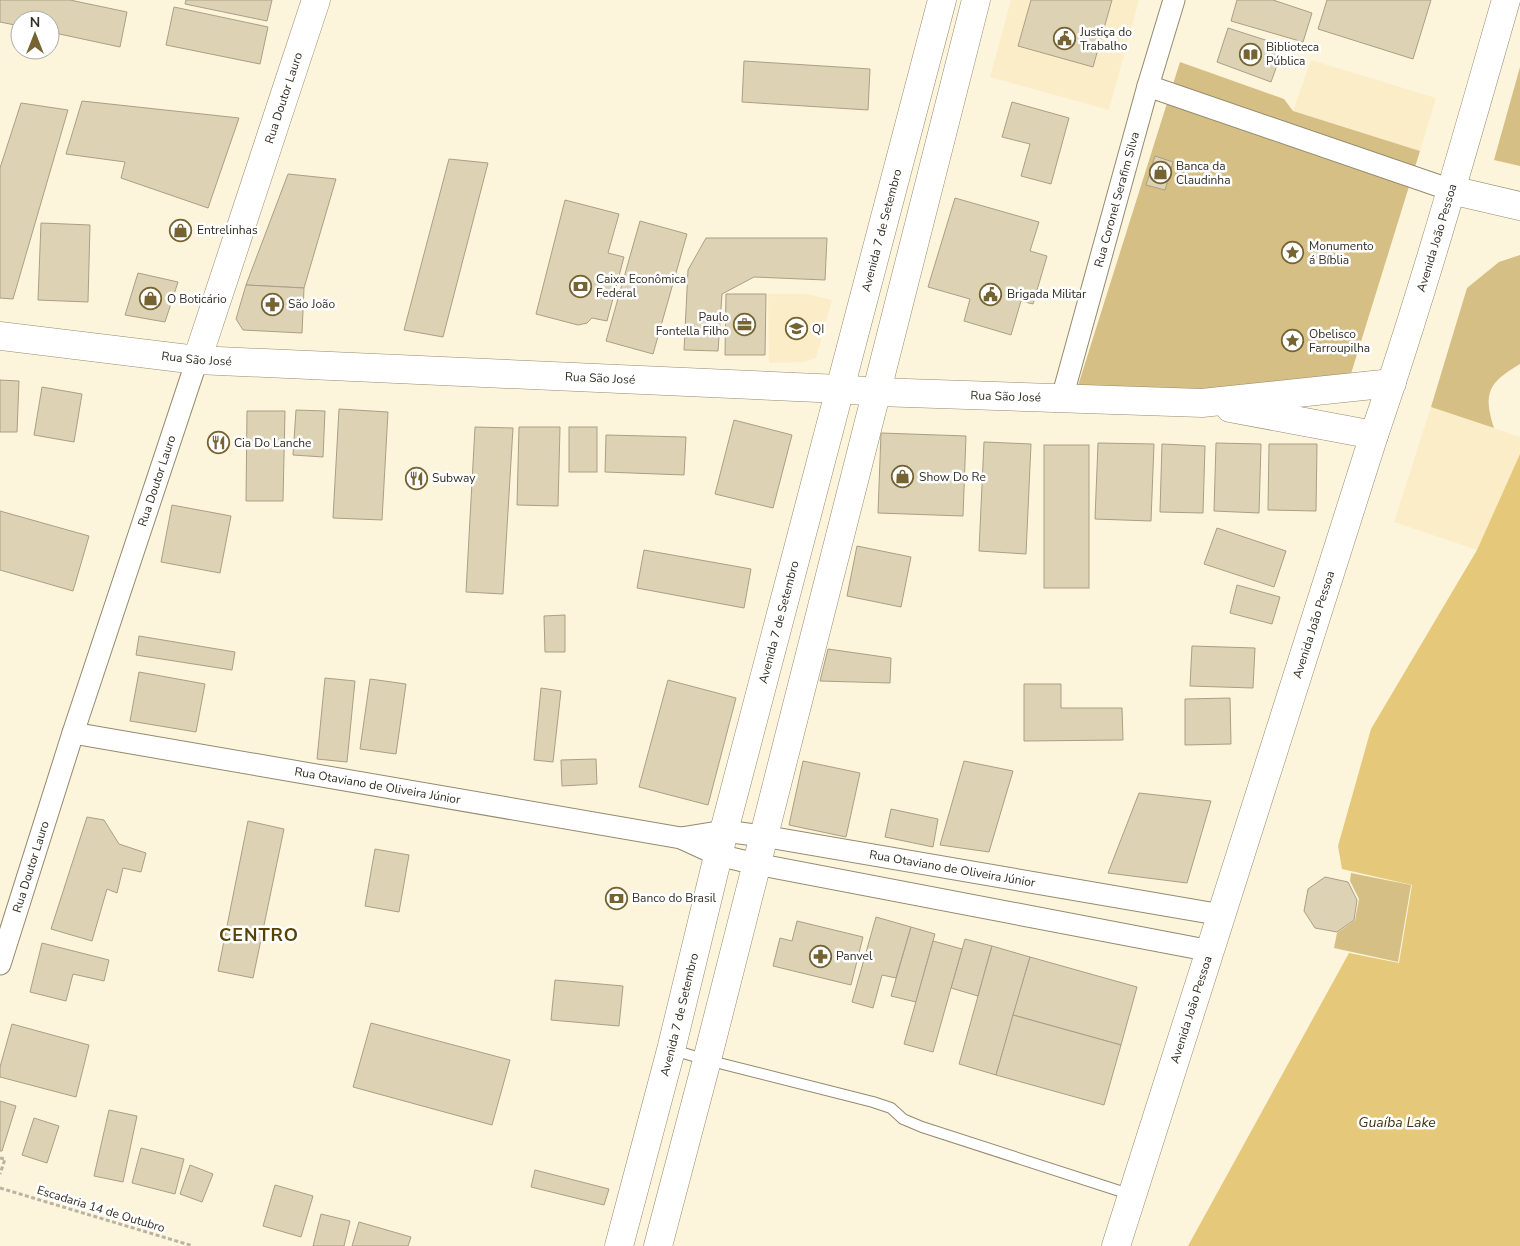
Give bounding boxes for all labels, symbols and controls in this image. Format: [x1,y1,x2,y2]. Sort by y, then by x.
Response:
north arrow [10,10,60,60]
text: N [30,13,40,32]
place label: Justiça do Trabalho [1079,24,1132,54]
public building icon: Justiça do Trabalho [1052,27,1076,51]
place label: Biblioteca Pública [1266,39,1319,69]
library icon: Biblioteca Pública [1238,42,1262,66]
street label: Rua Doutor Lauro [261,50,306,146]
street label: Rua Coronel Serafim Silva [1090,130,1143,269]
place label: Banca da Claudinha [1176,158,1231,188]
shop icon: Banca da Claudinha [1148,161,1172,185]
street label: Avenida 7 de Setembro [858,167,905,294]
street label: Avenida João Pessoa [1413,182,1460,294]
shop icon: Entrelinhas [169,218,193,242]
place label: Entrelinhas [197,222,258,238]
place label: Monumento á Bíblia [1309,238,1374,268]
place icon: Monumento á Bíblia [1281,241,1305,265]
place label: Caixa Econômica Federal [596,271,686,301]
bank icon: Caixa Econômica Federal [568,274,592,298]
public building icon: Brigada Militar [979,282,1003,306]
place label: Brigada Militar [1007,286,1087,302]
shop icon: O Boticário [139,287,163,311]
place label: O Boticário [167,291,227,307]
pharmacy icon: São João [260,292,284,316]
place label: São João [288,296,335,312]
place label: Paulo Fontella Filho [656,309,729,339]
office icon: Paulo Fontella Filho [733,312,757,336]
school or university icon: QI [784,317,808,341]
place label: QI [812,321,824,337]
place label: Obelisco Farroupilha [1309,326,1370,356]
place icon: Obelisco Farroupilha [1281,329,1305,353]
street label: Rua São José [161,348,232,370]
street label: Rua São José [565,369,636,388]
street label: Rua São José [970,387,1041,406]
restaurant icon: Cia Do Lanche [206,431,230,455]
street label: Rua Doutor Lauro [134,433,180,529]
place label: Cia Do Lanche [234,435,311,451]
shop icon: Show Do Re [891,465,915,489]
restaurant icon: Subway [404,466,428,490]
place label: Show Do Re [919,469,986,485]
place label: Subway [432,470,476,486]
street label: Avenida 7 de Setembro [755,559,803,685]
street label: Avenida João Pessoa [1289,569,1338,681]
street label: Rua Otaviano de Oliveira Júnior [293,763,462,808]
street label: Rua Doutor Lauro [9,819,53,915]
street label: Rua Otaviano de Oliveira Júnior [868,846,1037,891]
bank icon: Banco do Brasil [604,886,628,910]
place label: Banco do Brasil [632,890,716,906]
district label: CENTRO [219,923,299,947]
pharmacy icon: Panvel [808,944,832,968]
place label: Panvel [836,948,873,964]
street label: Avenida 7 de Setembro [656,951,702,1078]
street label: Avenida João Pessoa [1167,954,1216,1066]
water label: Guaíba Lake [1358,1113,1436,1132]
street label: Escadaria 14 de Outubro [35,1182,167,1236]

